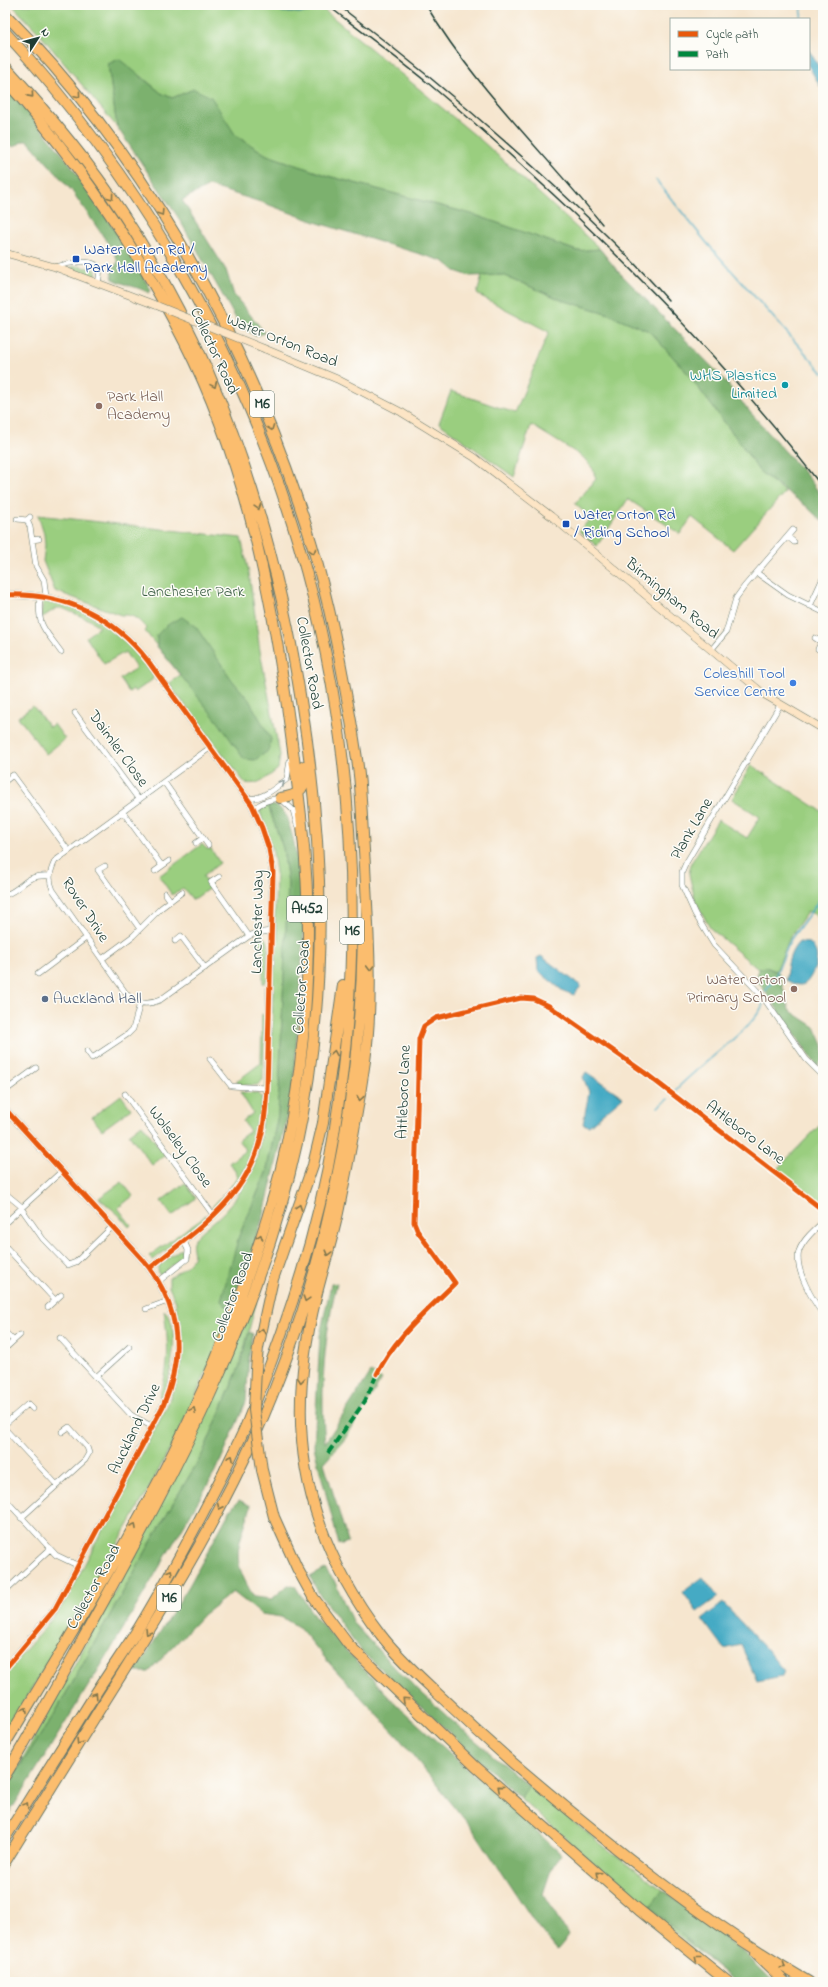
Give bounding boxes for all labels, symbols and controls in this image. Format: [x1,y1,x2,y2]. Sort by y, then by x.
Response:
north arrow [18,18,58,58]
legend [670,18,810,70]
text: N [37,25,54,40]
text: Cycle path [706,26,758,45]
text: Path [706,46,729,64]
one-way arrow [26,90,34,98]
one-way arrow [73,91,80,98]
one-way arrow [106,193,114,200]
one-way arrow [156,209,163,216]
place label: Water Orton Rd / Park Hall Academy [84,238,207,280]
marker: Water Orton Rd / Park Hall Academy [71,254,81,264]
street label: Collector Road [183,303,245,399]
street label: Water Orton Road [223,308,341,374]
place label: WHS Plastics Limited [690,364,777,406]
marker: WHS Plastics Limited [780,380,790,390]
one-way arrow [209,381,217,388]
place label: Park Hall Academy [107,385,170,427]
road number: M6 [250,391,274,417]
marker: Park Hall Academy [94,401,104,411]
one-way arrow [266,424,274,431]
one-way arrow [253,503,262,510]
place label: Water Orton Rd / Riding School [574,503,675,545]
marker: Water Orton Rd / Riding School [561,519,571,529]
one-way arrow [308,547,317,554]
street label: Birmingham Road [619,552,724,645]
park label: Lanchester Park [142,580,245,604]
street label: Collector Road [289,615,329,711]
place label: Coleshill Tool Service Centre [694,662,786,704]
marker: Coleshill Tool Service Centre [788,678,798,688]
street label: Daimler Close [81,705,155,793]
one-way arrow [277,780,285,787]
street label: Plank Lane [665,793,720,865]
street label: Lanchester Way [245,870,271,974]
street label: Rover Drive [55,873,115,948]
road number: A452 [287,896,327,922]
road number: M6 [340,918,364,944]
street label: Collector Road [287,939,317,1035]
one-way arrow [366,965,374,971]
place label: Water Orton Primary School [687,968,786,1010]
marker: Water Orton Primary School [789,984,799,994]
place label: Auckland Hall [53,987,142,1011]
marker: Auckland Hall [40,994,50,1004]
street label: Attleboro Lane [390,1044,418,1139]
one-way arrow [329,1050,337,1056]
one-way arrow [356,1095,364,1101]
street label: Attleboro Lane [700,1095,790,1171]
street label: Wolseley Close [142,1101,218,1194]
one-way arrow [295,1203,303,1210]
one-way arrow [256,1234,264,1241]
street label: Collector Road [206,1249,260,1345]
one-way arrow [324,1249,333,1256]
one-way arrow [302,1295,311,1302]
one-way arrow [257,1328,265,1334]
one-way arrow [297,1376,306,1383]
street label: Auckland Drive [103,1379,168,1479]
one-way arrow [188,1407,196,1414]
one-way arrow [226,1454,234,1462]
one-way arrow [217,1503,225,1510]
one-way arrow [129,1523,136,1530]
street label: Collector Road [61,1540,127,1634]
one-way arrow [166,1569,173,1577]
road number: M6 [157,1585,181,1611]
one-way arrow [146,1628,153,1635]
one-way arrow [90,1692,97,1699]
one-way arrow [402,1697,410,1705]
one-way arrow [20,1707,28,1714]
one-way arrow [77,1738,84,1745]
one-way arrow [497,1786,505,1793]
one-way arrow [21,1802,28,1809]
one-way arrow [595,1871,603,1879]
one-way arrow [695,1955,702,1962]
one-way arrow [779,1961,786,1969]

